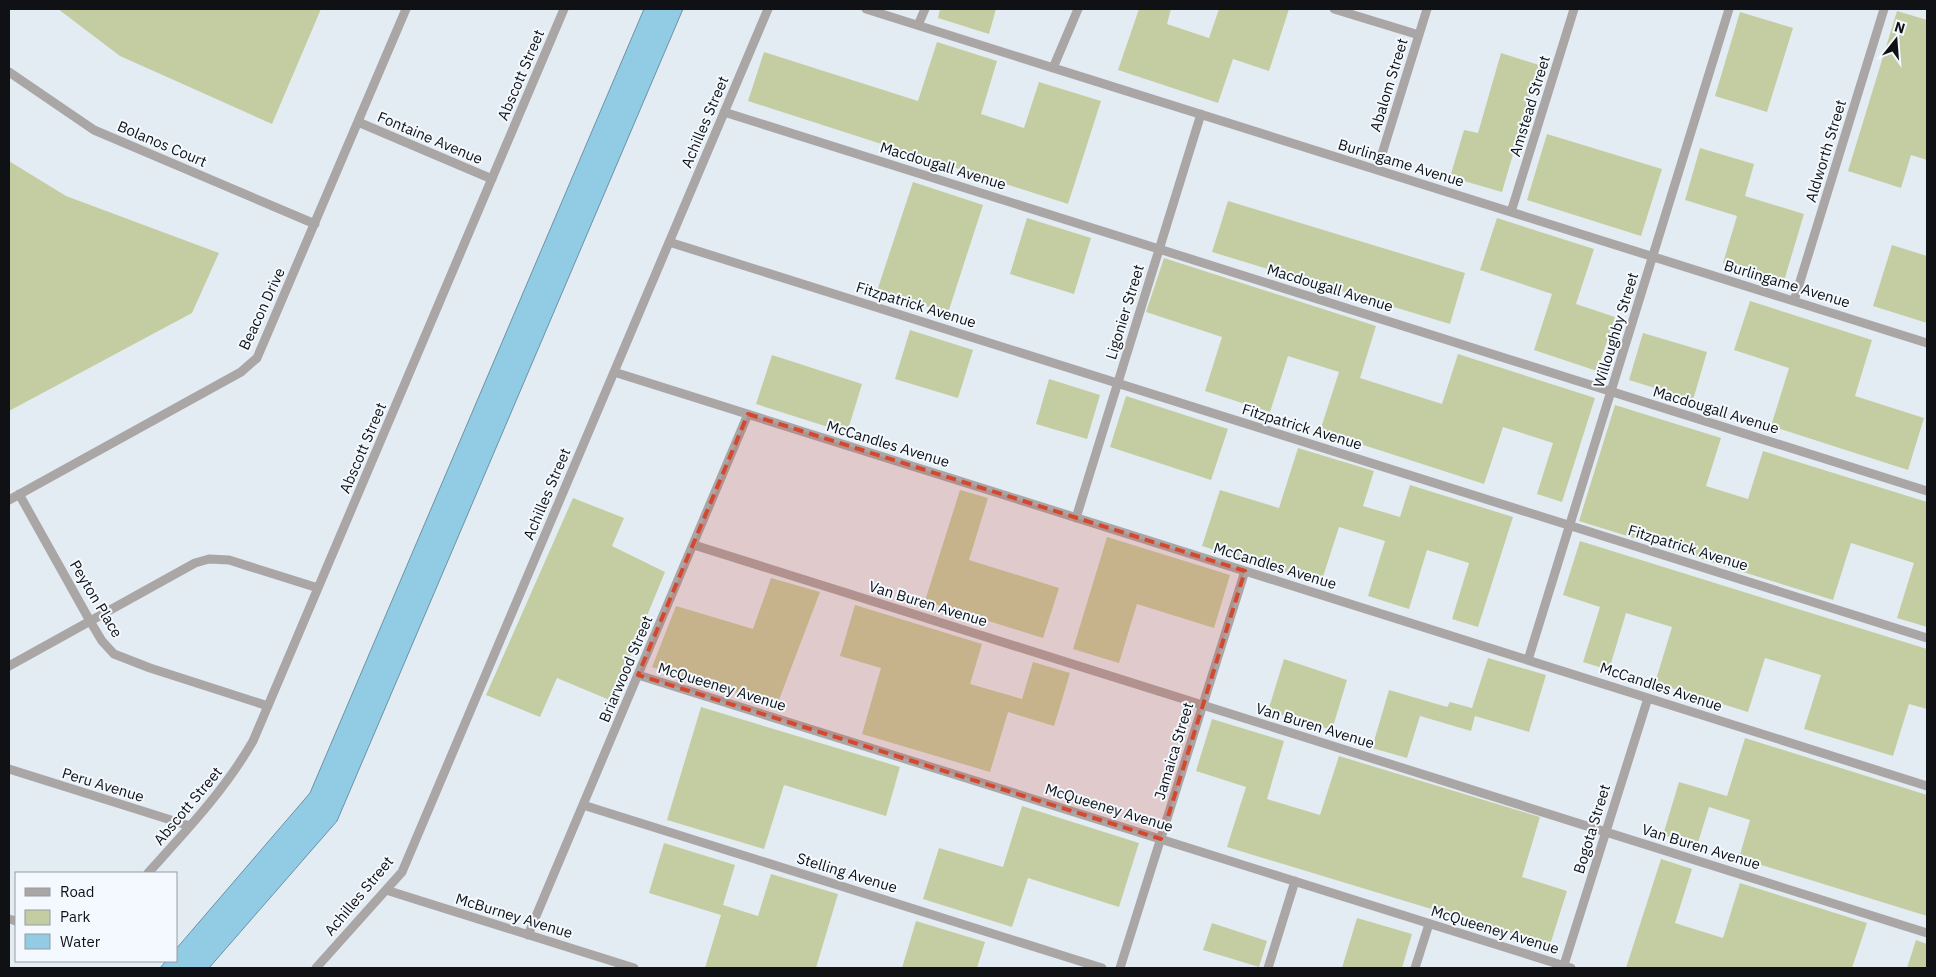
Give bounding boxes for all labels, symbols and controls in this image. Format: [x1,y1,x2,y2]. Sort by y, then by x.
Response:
north arrow [1871,15,1921,65]
text: N [1892,17,1907,38]
street label: Abscott Street [493,27,548,123]
street label: Abalom Street [1365,36,1412,134]
street label: Amstead Street [1505,53,1554,159]
street label: Achilles Street [677,73,732,171]
street label: Aldworth Street [1801,97,1850,204]
street label: Fontaine Avenue [375,107,486,168]
street label: Bolanos Court [115,116,210,171]
street label: Burlingame Avenue [1336,134,1467,191]
street label: Macdougall Avenue [878,137,1009,194]
street label: Burlingame Avenue [1722,255,1853,312]
street label: Macdougall Avenue [1265,259,1396,316]
street label: Ligonier Street [1101,262,1148,362]
street label: Beacon Drive [234,265,289,353]
street label: Willoughby Street [1589,270,1642,390]
street label: Fitzpatrick Avenue [854,277,979,332]
street label: Macdougall Avenue [1651,381,1782,438]
street label: Fitzpatrick Avenue [1240,399,1365,454]
street label: Abscott Street [335,400,390,496]
street label: McCandles Avenue [824,416,952,471]
street label: Achilles Street [519,445,574,543]
street label: Fitzpatrick Avenue [1626,520,1751,575]
street label: McCandles Avenue [1211,538,1339,593]
street label: Peyton Place [66,557,127,641]
street label: Van Buren Avenue [867,576,990,631]
street label: Briarwood Street [594,612,657,725]
street label: McQueeney Avenue [656,658,789,715]
street label: McCandles Avenue [1598,658,1725,715]
street label: Van Buren Avenue [1254,698,1377,753]
street label: Jamaica Street [1150,700,1197,802]
street label: Peru Avenue [60,763,146,806]
street label: Abscott Street [149,763,226,849]
street label: McQueeney Avenue [1043,779,1176,836]
street label: Bogota Street [1569,782,1614,876]
street label: Van Buren Avenue [1640,819,1763,874]
street label: Stelling Avenue [795,848,900,897]
street label: Achilles Street [320,852,397,939]
legend [15,872,178,962]
text: Road [60,882,95,901]
street label: McBurney Avenue [453,889,575,942]
street label: McQueeney Avenue [1429,901,1562,958]
text: Park [60,907,90,926]
text: Water [60,932,101,951]

